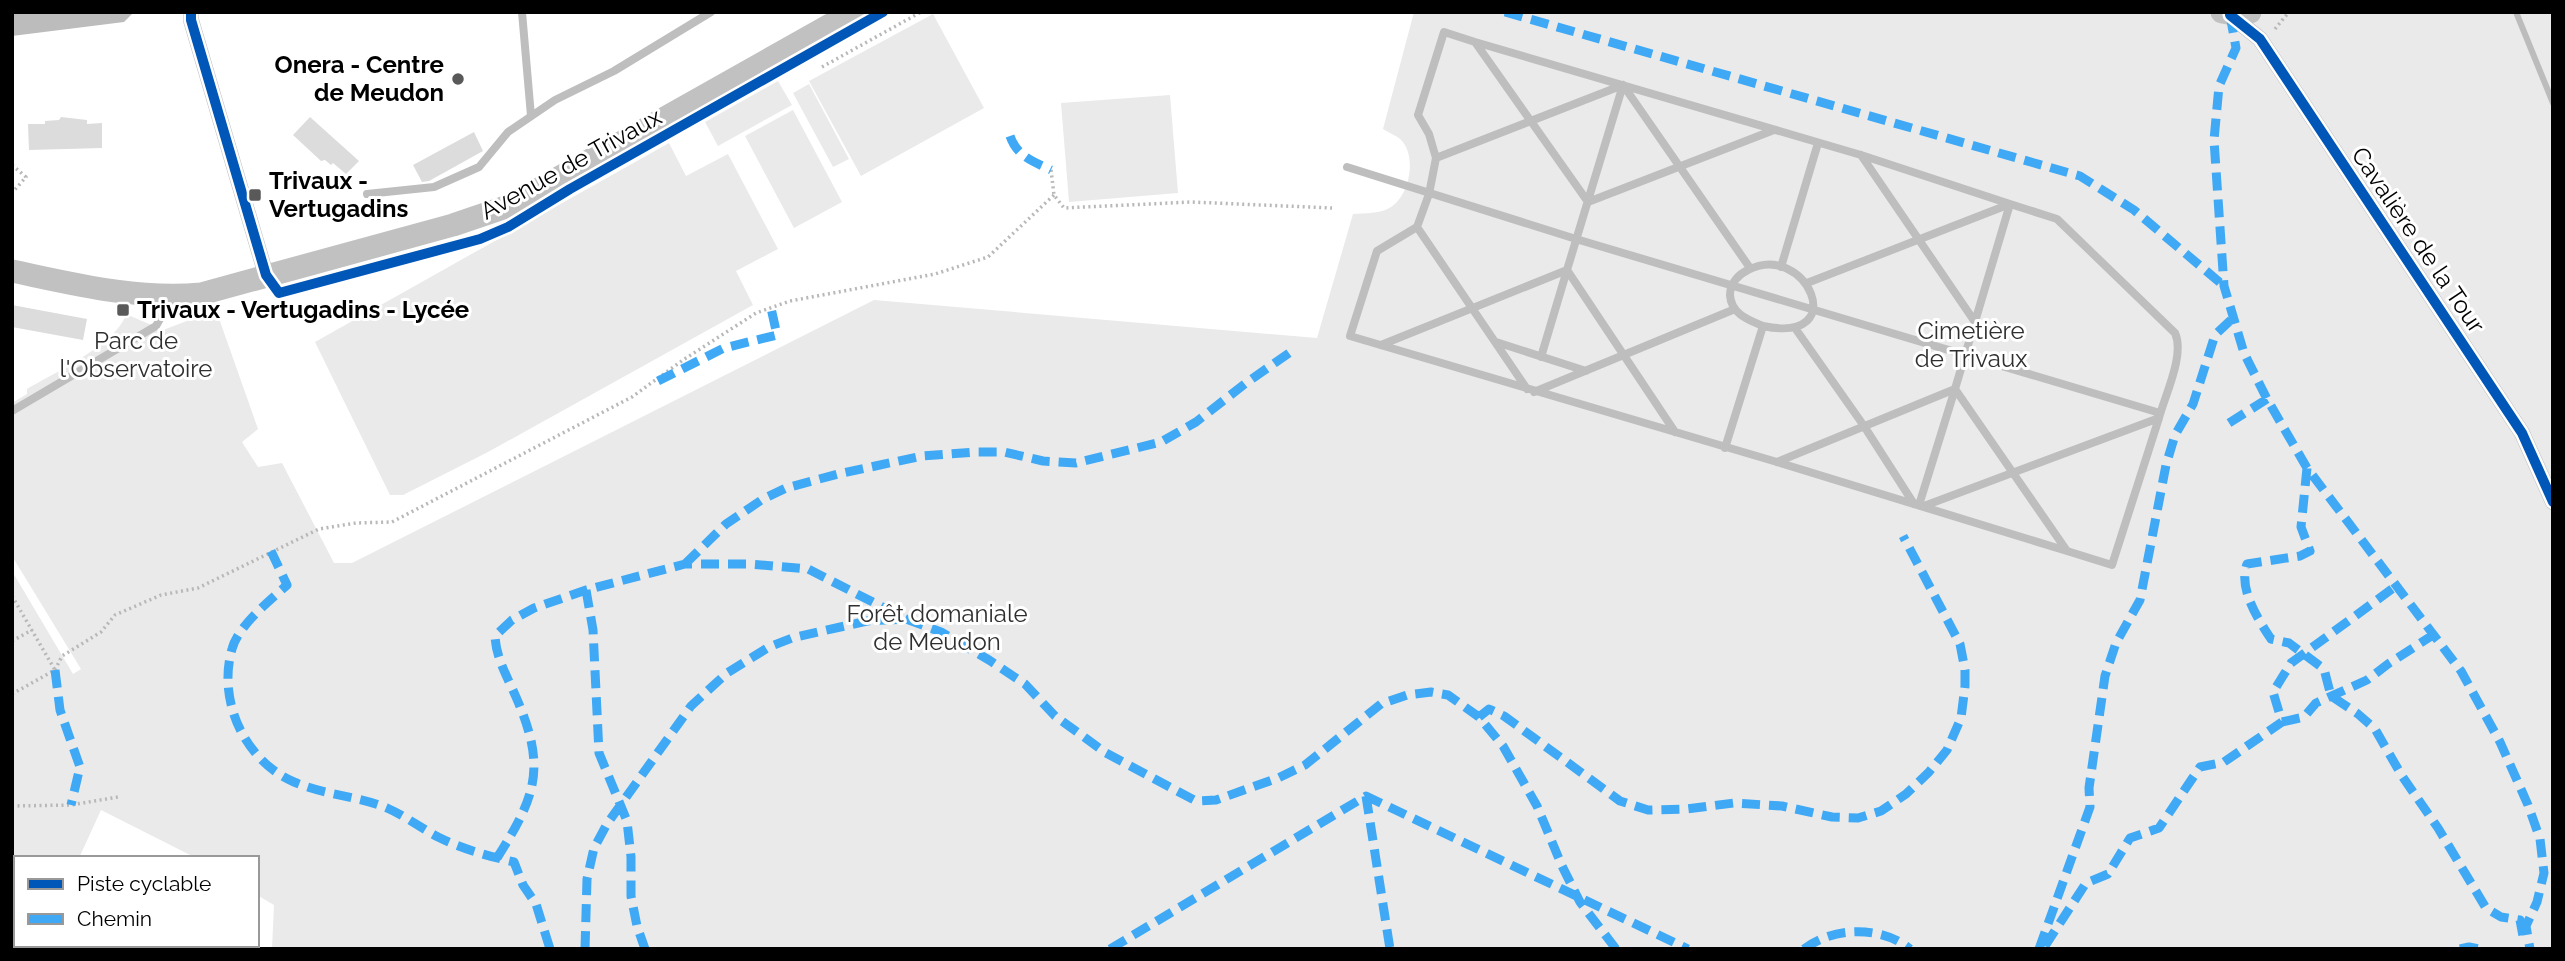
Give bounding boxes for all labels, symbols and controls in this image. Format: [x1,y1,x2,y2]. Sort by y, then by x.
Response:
place label: Onera - Centre de Meudon [275,50,444,107]
marker: Onera - Centre de Meudon [450,71,466,87]
street label: Avenue de Trivaux [475,102,666,225]
street label: Cavalière de la Tour [2345,141,2492,339]
place label: Trivaux - Vertugadins [269,166,408,223]
marker: Trivaux - Vertugadins [247,187,263,203]
place label: Trivaux - Vertugadins - Lycée [137,295,469,324]
marker: Trivaux - Vertugadins - Lycée [115,302,131,318]
park label: Cimetière de Trivaux [1915,316,2027,373]
park label: Parc de l'Observatoire [60,326,212,383]
park label: Forêt domaniale de Meudon [846,599,1028,656]
legend [14,856,259,947]
text: Piste cyclable [77,871,211,896]
text: Chemin [77,906,152,931]

